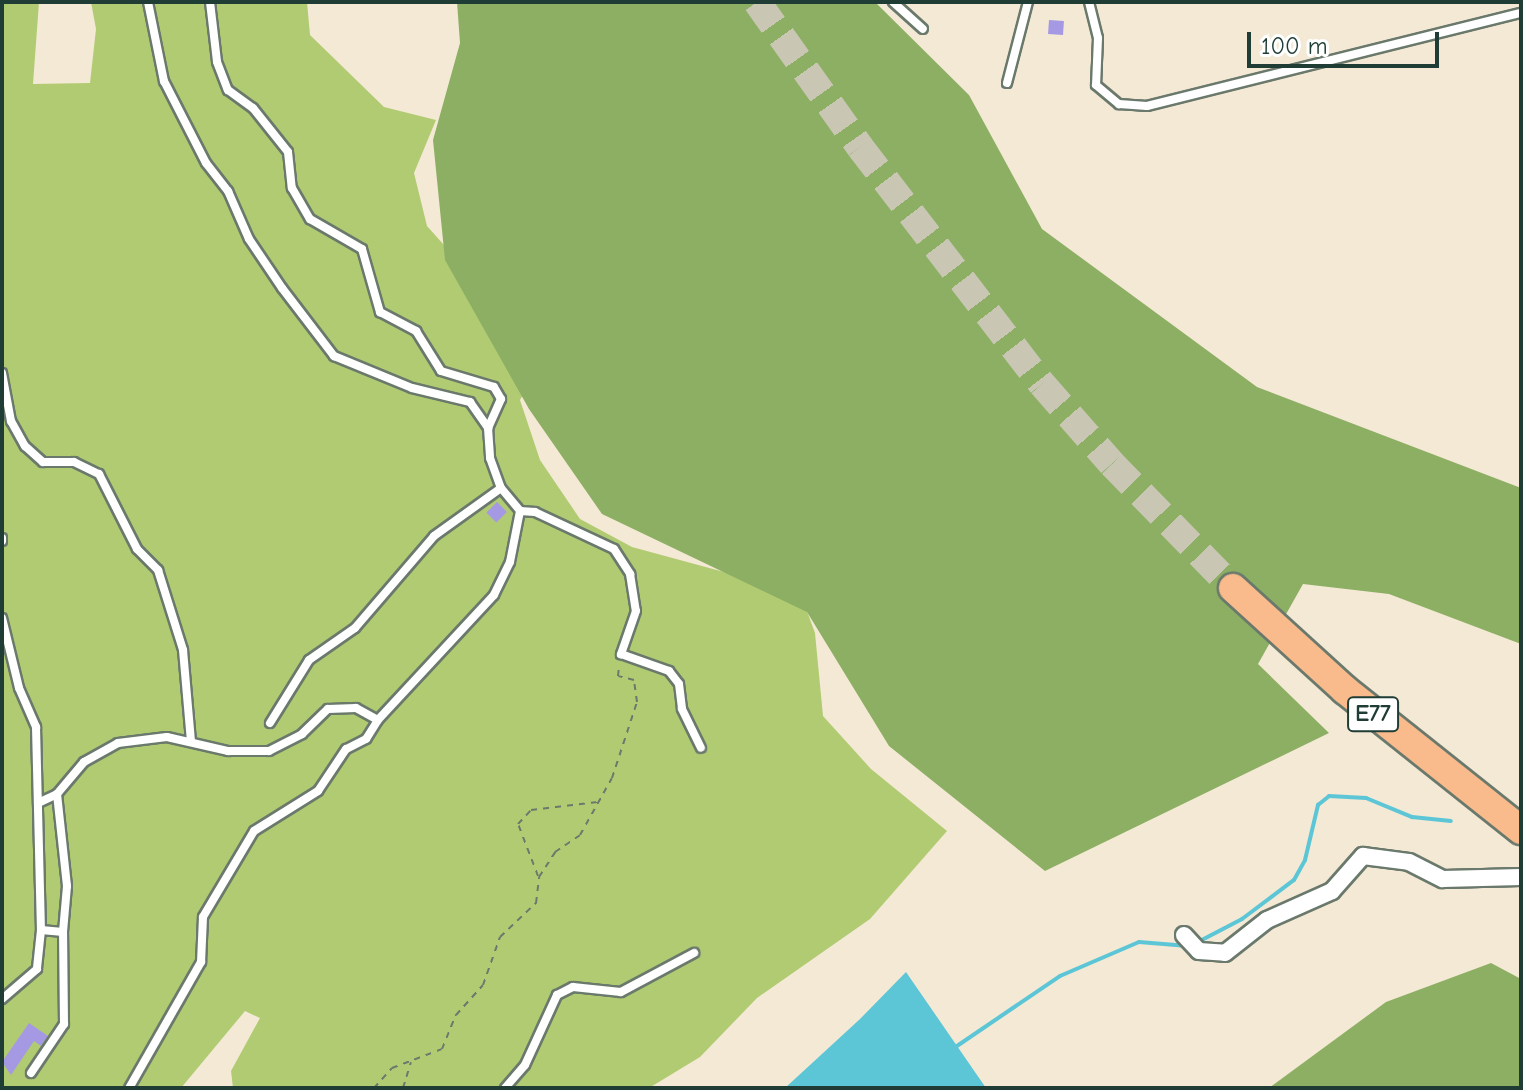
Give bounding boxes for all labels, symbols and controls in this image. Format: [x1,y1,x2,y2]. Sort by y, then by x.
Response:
scale bar [1251,16,1443,66]
text: 100 m [1261,32,1328,60]
road number: E77 [1347,694,1399,734]

